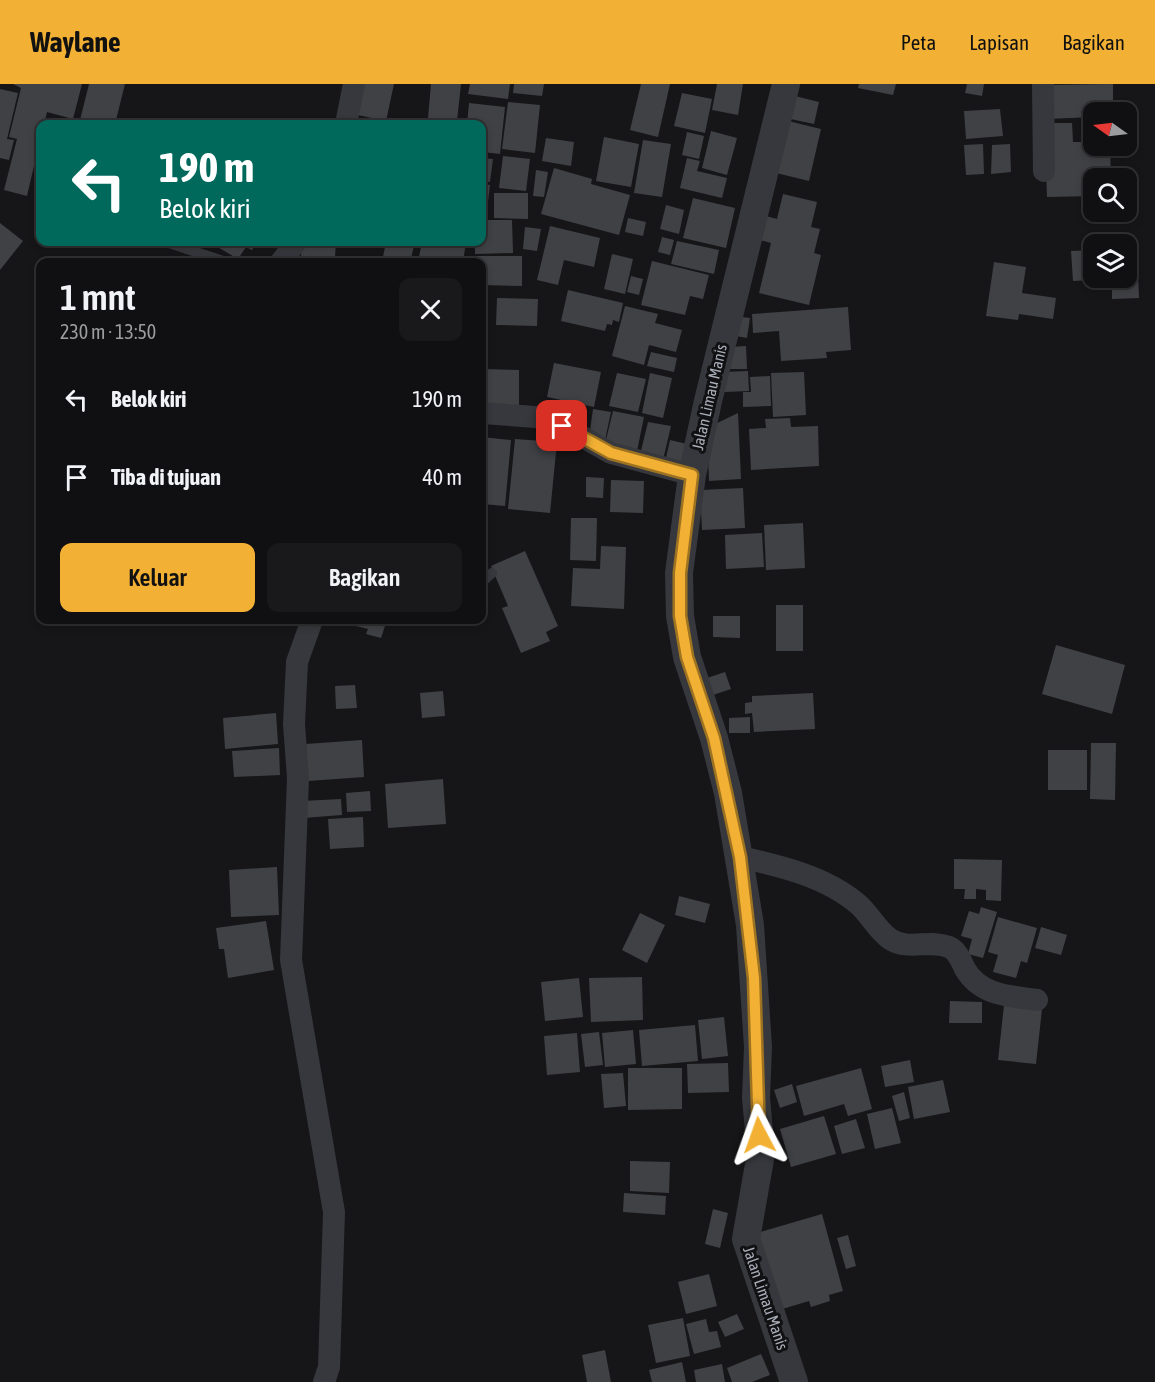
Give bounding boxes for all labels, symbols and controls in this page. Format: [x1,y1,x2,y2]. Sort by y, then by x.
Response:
text: Waylane [30,26,121,58]
text: Peta [901,30,936,54]
text: Lapisan [969,30,1029,54]
text: Bagikan [1062,30,1125,54]
north arrow [1083,102,1137,156]
map controls [1083,102,1137,288]
text: 190 m [159,143,254,191]
icon: left [60,144,138,222]
button: search [1083,168,1137,222]
text: Belok kiri [159,193,251,224]
button: layers [1083,234,1137,288]
text: 1 mnt [60,276,136,318]
button: close [399,278,462,341]
text: 230 m · 13:50 [60,320,156,343]
street label: Jalan Limau Manis [688,342,730,452]
icon: left [60,383,93,416]
text: Belok kiri [111,386,186,412]
text: 190 m [412,386,462,412]
pin [536,400,587,451]
icon: arrive [545,409,578,442]
icon: arrive [60,461,93,494]
text: Tiba di tujuan [111,464,221,490]
text: 40 m [422,464,462,490]
button: Keluar [60,543,255,612]
button: Bagikan [267,543,462,612]
position arrow [727,1103,791,1167]
street label: Jalan Limau Manis [740,1244,792,1352]

